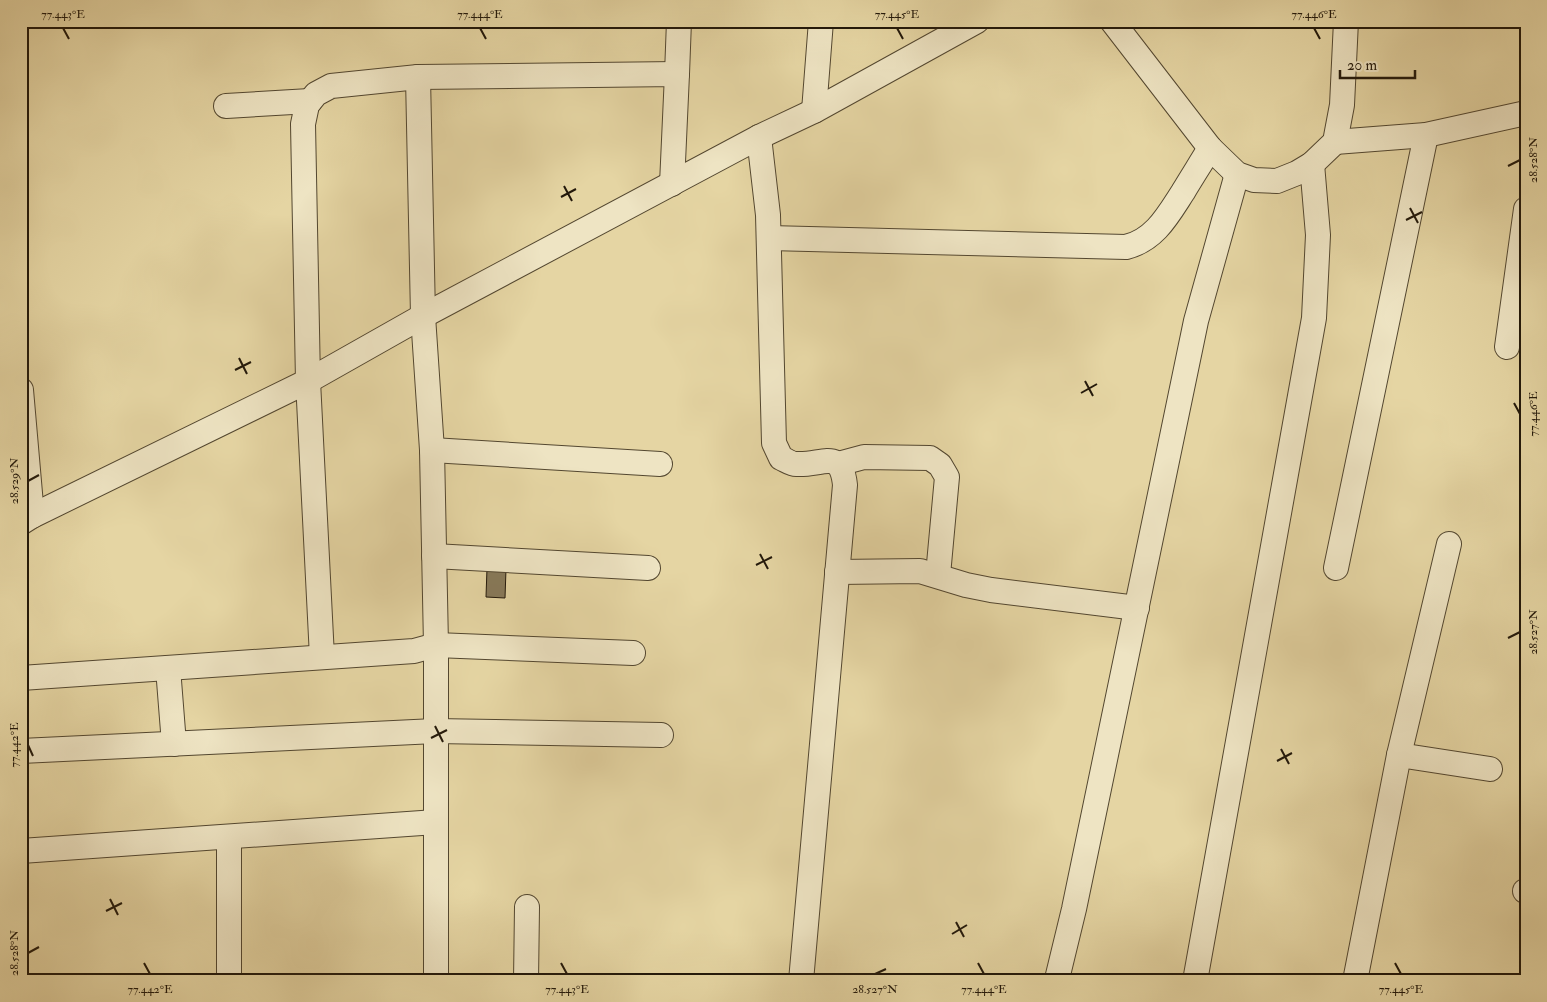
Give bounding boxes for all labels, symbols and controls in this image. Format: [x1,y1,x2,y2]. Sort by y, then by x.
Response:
text: 77.443°E [41,7,85,22]
text: 77.444°E [457,7,503,22]
text: 77.445°E [875,7,920,22]
text: 77.446°E [1291,7,1337,22]
scale bar [1340,48,1414,80]
text: 20 m [1347,56,1377,75]
text: 28.528°N [1526,137,1541,183]
text: 77.446°E [1526,391,1541,437]
text: 28.529°N [7,458,22,504]
text: 28.527°N [1526,609,1541,655]
text: 77.442°E [7,722,22,768]
text: 28.528°N [7,930,22,976]
text: 77.442°E [127,982,173,997]
text: 77.443°E [545,982,589,997]
text: 28.527°N [852,982,898,997]
text: 77.444°E [961,982,1007,997]
text: 77.445°E [1379,982,1424,997]

